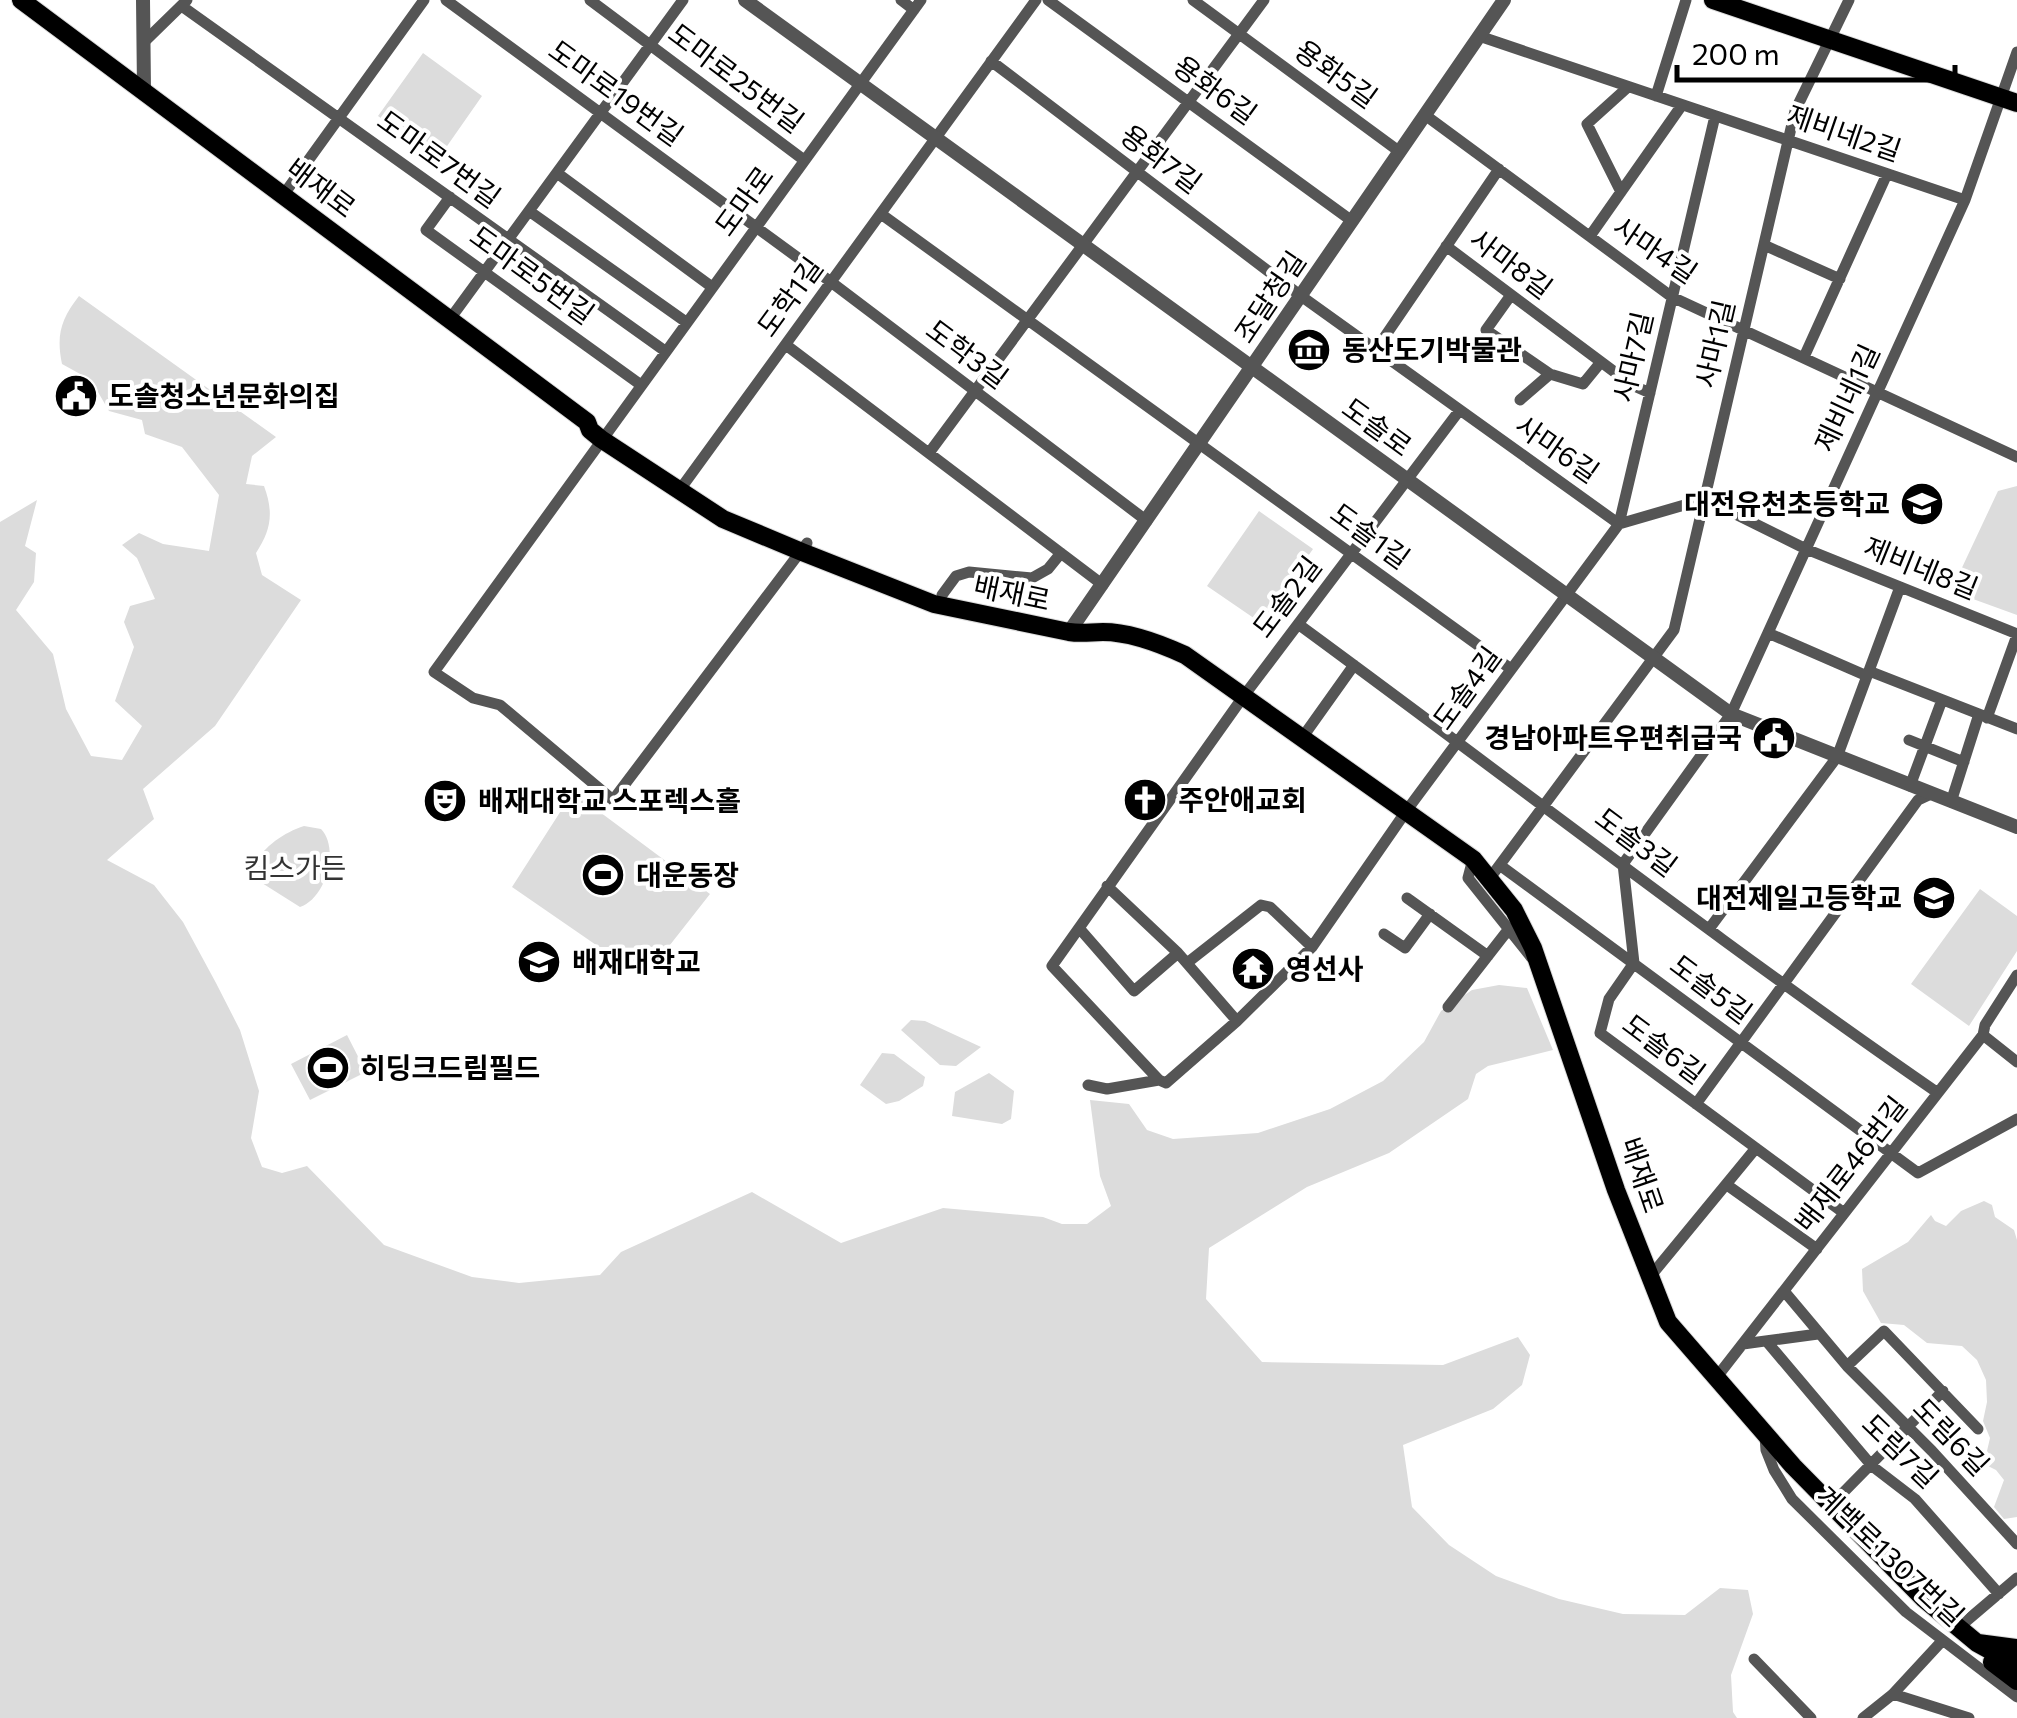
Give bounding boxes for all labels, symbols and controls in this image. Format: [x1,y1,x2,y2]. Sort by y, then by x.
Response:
street label: 도마로25번길 [662,15,811,139]
scale bar [1677,20,1954,82]
street label: 도마로19번길 [543,32,690,152]
street label: 용화5길 [1289,32,1384,114]
text: 200 m [1692,34,1780,71]
street label: 용화6길 [1167,48,1264,131]
street label: 제비네2길 [1783,97,1906,167]
street label: 도마로7번길 [372,102,508,214]
street label: 용화7길 [1115,117,1209,199]
street label: 배재로 [281,150,363,224]
street label: 도마로 [707,159,780,242]
street label: 사마4길 [1607,209,1704,290]
street label: 도마로5번길 [464,218,601,331]
street label: 사마8길 [1464,221,1559,305]
street label: 조달청길 [1226,244,1312,349]
street label: 도학1길 [749,250,829,343]
street label: 사마1길 [1687,296,1741,391]
street label: 사마7길 [1605,308,1659,405]
street label: 도학3길 [920,312,1015,395]
museum icon: 동산도기박물관 [1286,327,1332,373]
place label: 동산도기박물관 [1342,332,1522,366]
street label: 제비네1길 [1806,338,1886,457]
public building icon: 도솔청소년문화의집 [53,373,99,419]
place label: 도솔청소년문화의집 [108,378,340,412]
street label: 도솔로 [1336,390,1419,463]
street label: 사마6길 [1509,407,1606,489]
school or university icon: 대전유천초등학교 [1899,481,1945,527]
place label: 대전유천초등학교 [1684,486,1890,520]
street label: 도솔1길 [1324,495,1417,575]
street label: 제비네8길 [1859,529,1983,605]
street label: 도솔2길 [1245,549,1328,644]
street label: 배재로 [971,567,1054,617]
street label: 도솔4길 [1425,639,1508,735]
public building icon: 경남아파트우편취급국 [1751,715,1797,761]
place label: 경남아파트우편취급국 [1484,720,1742,754]
church icon: 주안애교회 [1122,777,1168,823]
theatre icon: 배재대학교 스포렉스홀 [422,778,468,824]
place label: 주안애교회 [1178,782,1307,816]
place label: 배재대학교 스포렉스홀 [478,783,741,817]
street label: 도솔3길 [1589,800,1684,883]
park label: 킴스가든 [243,850,347,884]
sports icon: 대운동장 [580,852,626,898]
place label: 대운동장 [636,857,739,891]
school or university icon: 대전제일고등학교 [1911,875,1957,921]
place label: 대전제일고등학교 [1696,880,1902,914]
school or university icon: 배재대학교 [516,939,562,985]
place label: 배재대학교 [572,944,701,978]
temple icon: 영선사 [1230,946,1276,992]
street label: 도솔5길 [1664,947,1759,1030]
place label: 영선사 [1286,951,1364,985]
street label: 도솔6길 [1617,1006,1712,1090]
sports icon: 히딩크드림필드 [305,1045,351,1091]
place label: 히딩크드림필드 [360,1050,540,1084]
street label: 배재로46번길 [1787,1089,1914,1238]
street label: 배재로 [1614,1133,1672,1217]
street label: 도림6길 [1907,1391,1997,1482]
street label: 도림7길 [1856,1406,1946,1494]
street label: 계백로1307번길 [1810,1478,1972,1632]

